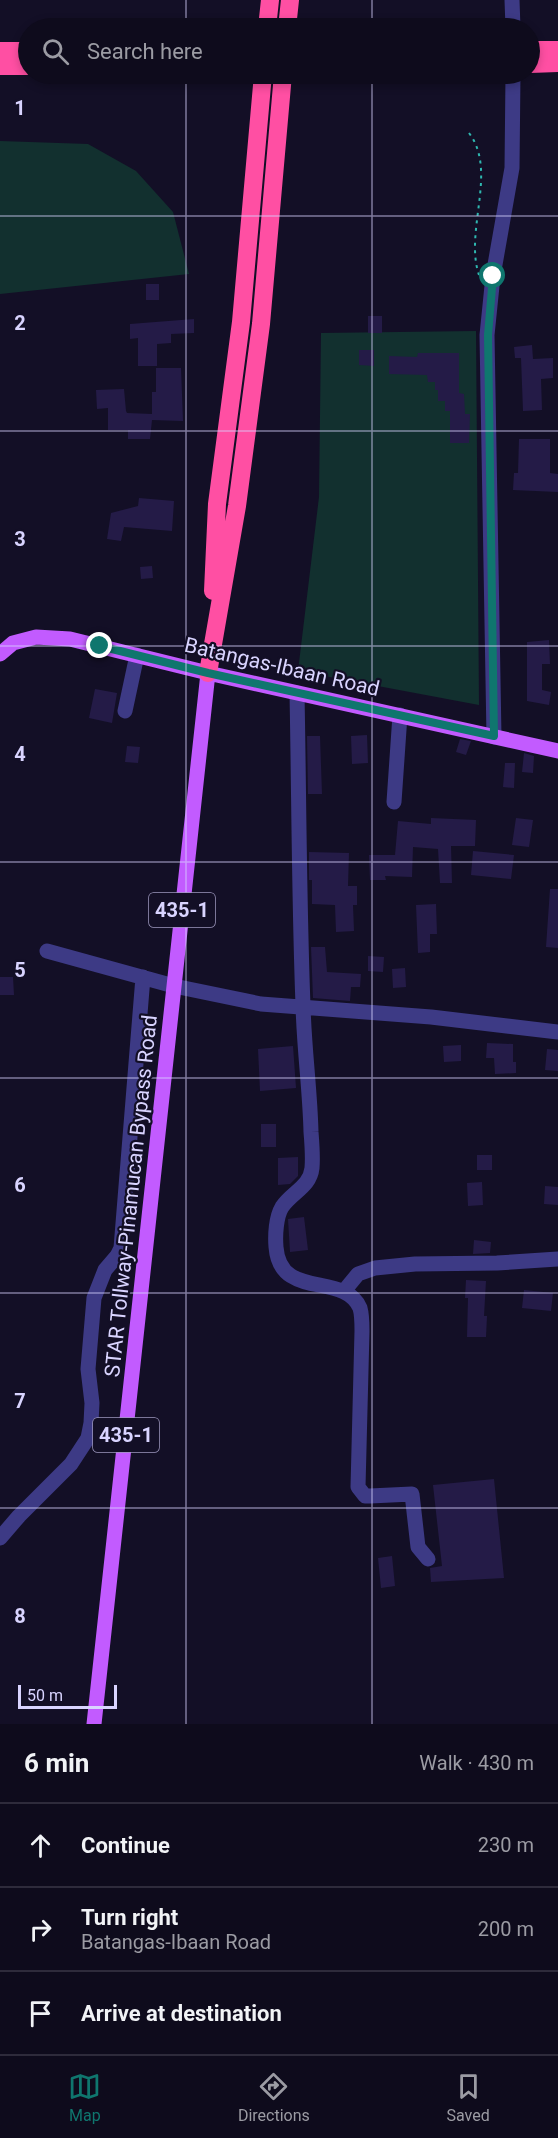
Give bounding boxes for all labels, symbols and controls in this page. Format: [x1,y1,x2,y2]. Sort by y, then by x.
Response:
search box [18,18,540,84]
icon: search [39,35,72,68]
text: Search here [87,39,203,64]
text: 1 [14,96,26,120]
route start [479,262,505,288]
text: 2 [14,311,26,335]
text: 3 [14,527,26,551]
route end [86,632,112,658]
street label: Batangas-Ibaan Road [182,633,382,701]
text: 4 [14,742,26,766]
road number: 435-1 [149,893,215,927]
text: 5 [14,958,26,982]
street label: STAR Tollway-Pinamucan Bypass Road [100,1014,162,1378]
text: 6 [14,1173,26,1197]
text: 7 [14,1389,26,1413]
road number: 435-1 [93,1418,159,1452]
text: 8 [14,1604,26,1628]
scale bar [18,1682,117,1710]
text: 50 m [27,1686,63,1705]
text: 6 min [24,1748,89,1778]
text: Walk · 430 m [419,1751,534,1775]
icon: ahead [24,1829,57,1862]
text: Continue [81,1833,170,1858]
text: 230 m [478,1833,534,1857]
text: Turn right [81,1905,178,1930]
icon: right [24,1913,57,1946]
text: 200 m [478,1917,534,1941]
text: Batangas-Ibaan Road [81,1930,271,1954]
icon: arrive [24,1997,57,2030]
text: Arrive at destination [81,2001,282,2026]
tab: Map [68,2070,101,2125]
tab: Directions [238,2070,310,2125]
tab: Saved [446,2070,490,2125]

